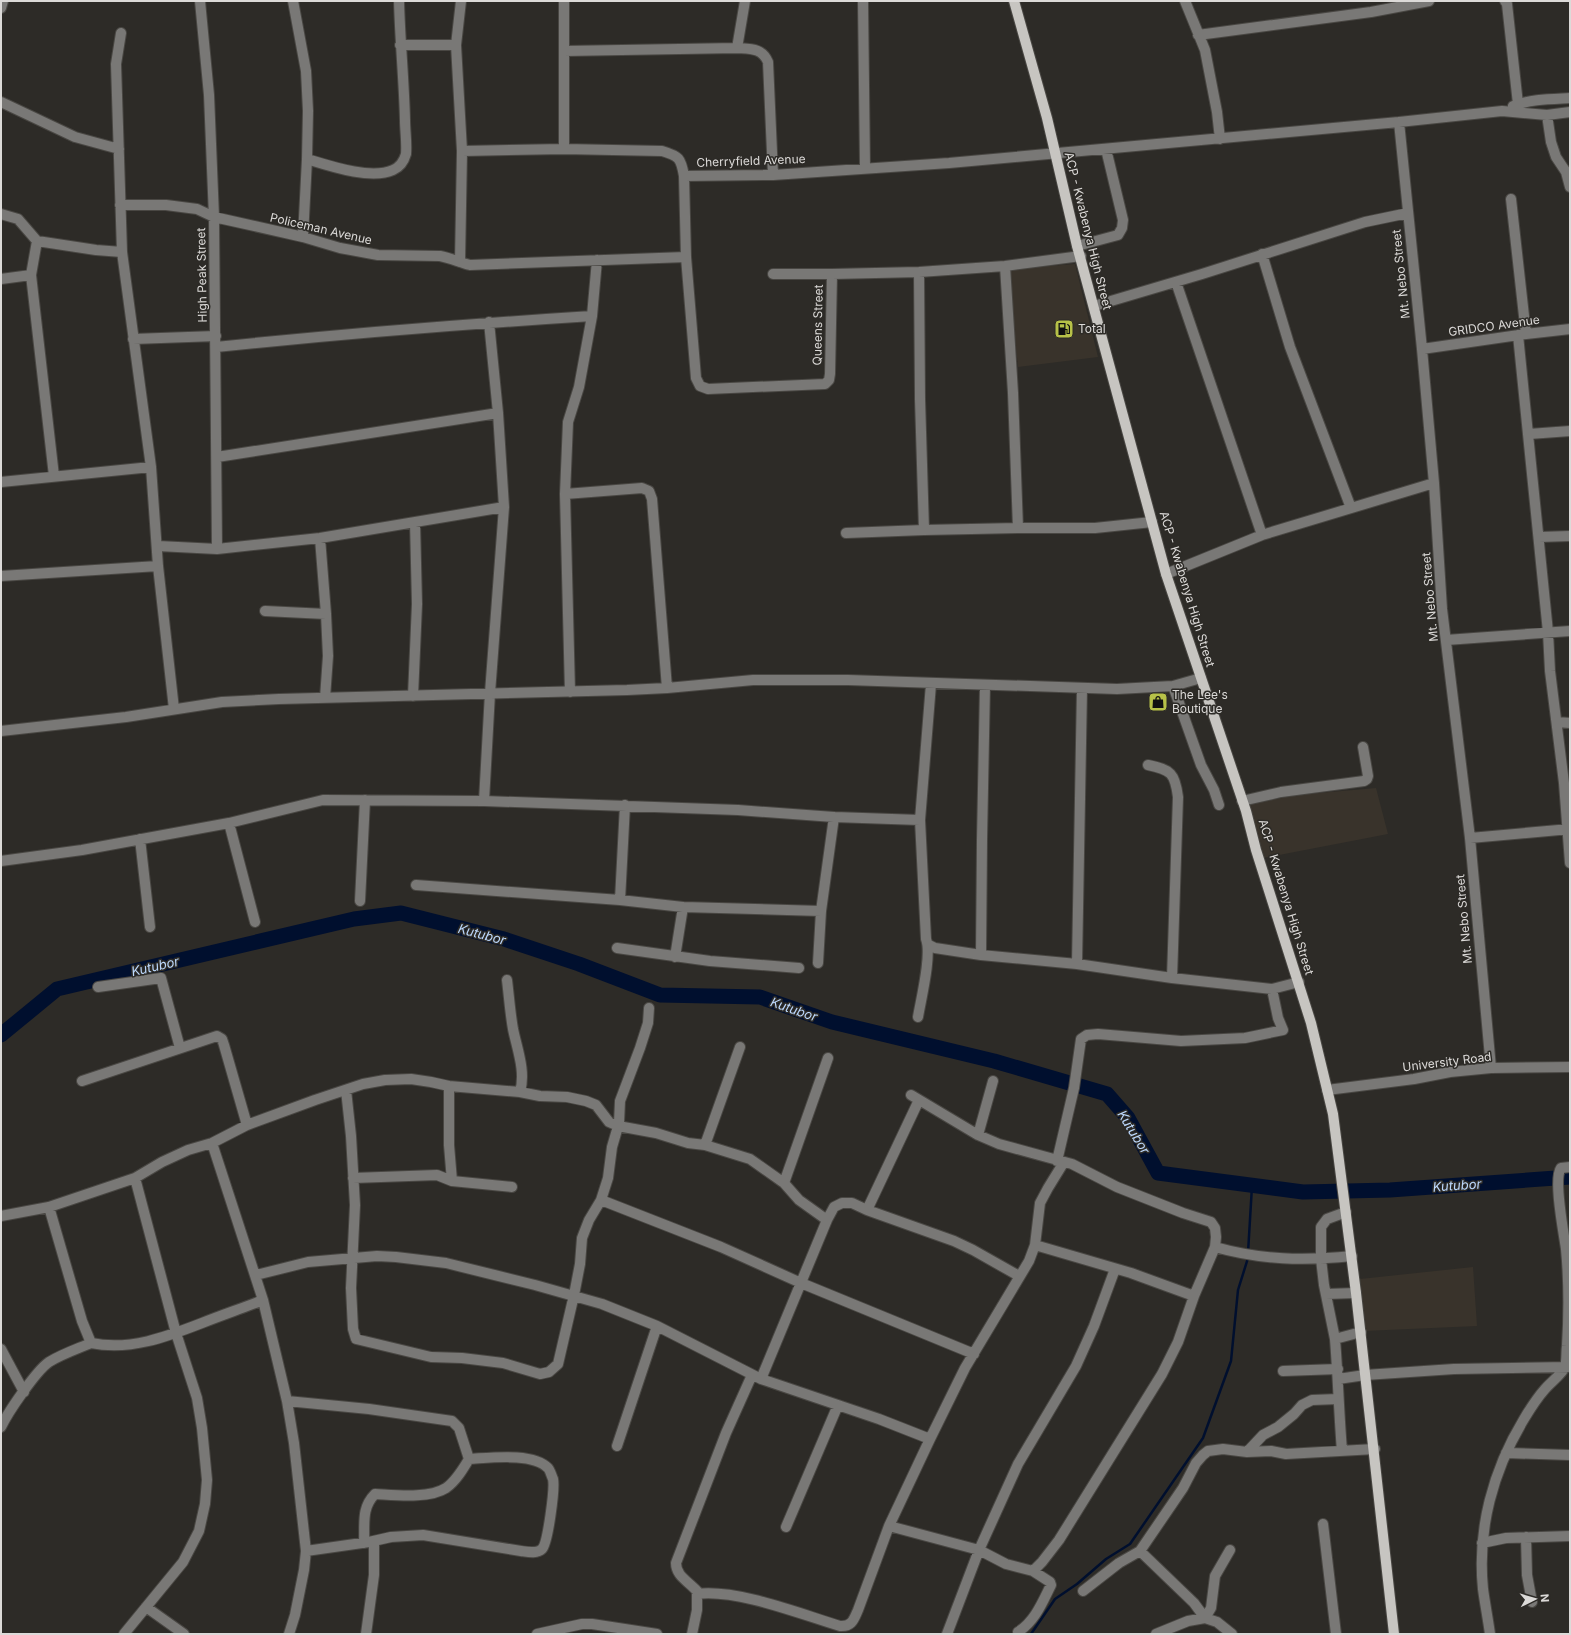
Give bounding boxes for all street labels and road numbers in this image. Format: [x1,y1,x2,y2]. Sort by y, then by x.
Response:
street label: ACP - Kwabenya High Street [1062,150,1115,311]
street label: Cherryfield Avenue [696,151,806,170]
street label: Policeman Avenue [269,209,374,248]
street label: High Peak Street [193,227,210,323]
street label: Mt. Nebo Street [1388,229,1413,319]
street label: Queens Street [809,284,826,366]
street label: GRIDCO Avenue [1447,312,1541,339]
street label: ACP - Kwabenya High Street [1157,509,1218,669]
street label: Mt. Nebo Street [1418,552,1441,642]
street label: ACP - Kwabenya High Street [1256,817,1317,977]
street label: Mt. Nebo Street [1452,874,1475,964]
street label: University Road [1402,1049,1492,1074]

